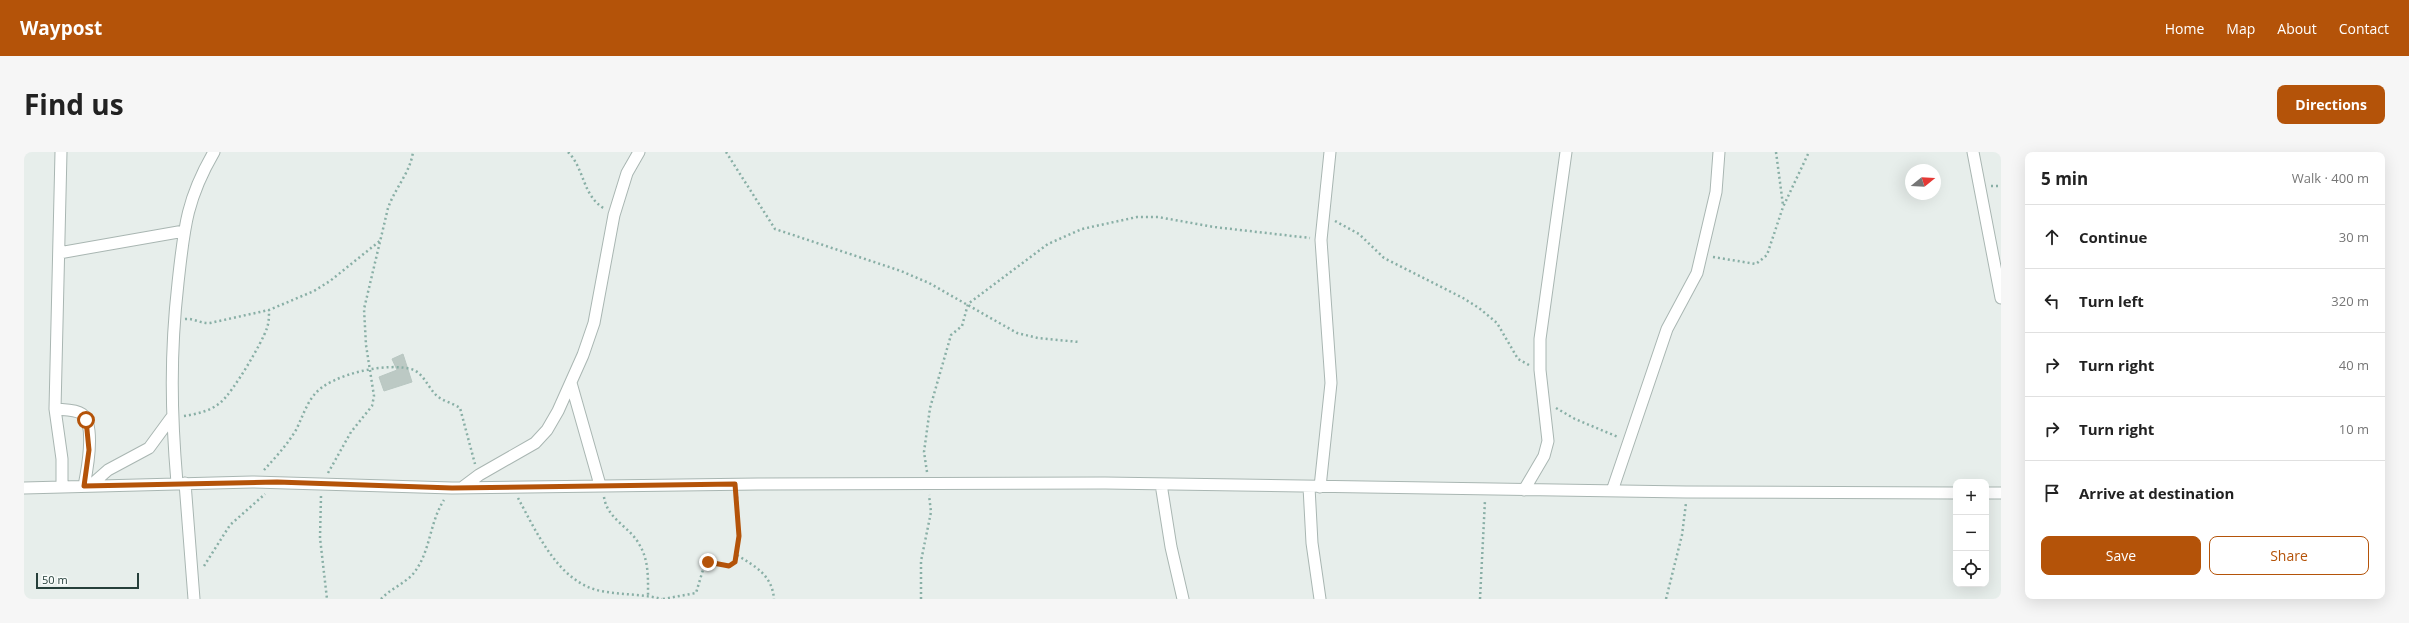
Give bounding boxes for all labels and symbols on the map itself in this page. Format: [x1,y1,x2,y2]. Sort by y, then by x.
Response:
north arrow [1905,164,1941,200]
route start [77,411,95,429]
route end [699,553,717,571]
scale bar [36,571,139,590]

